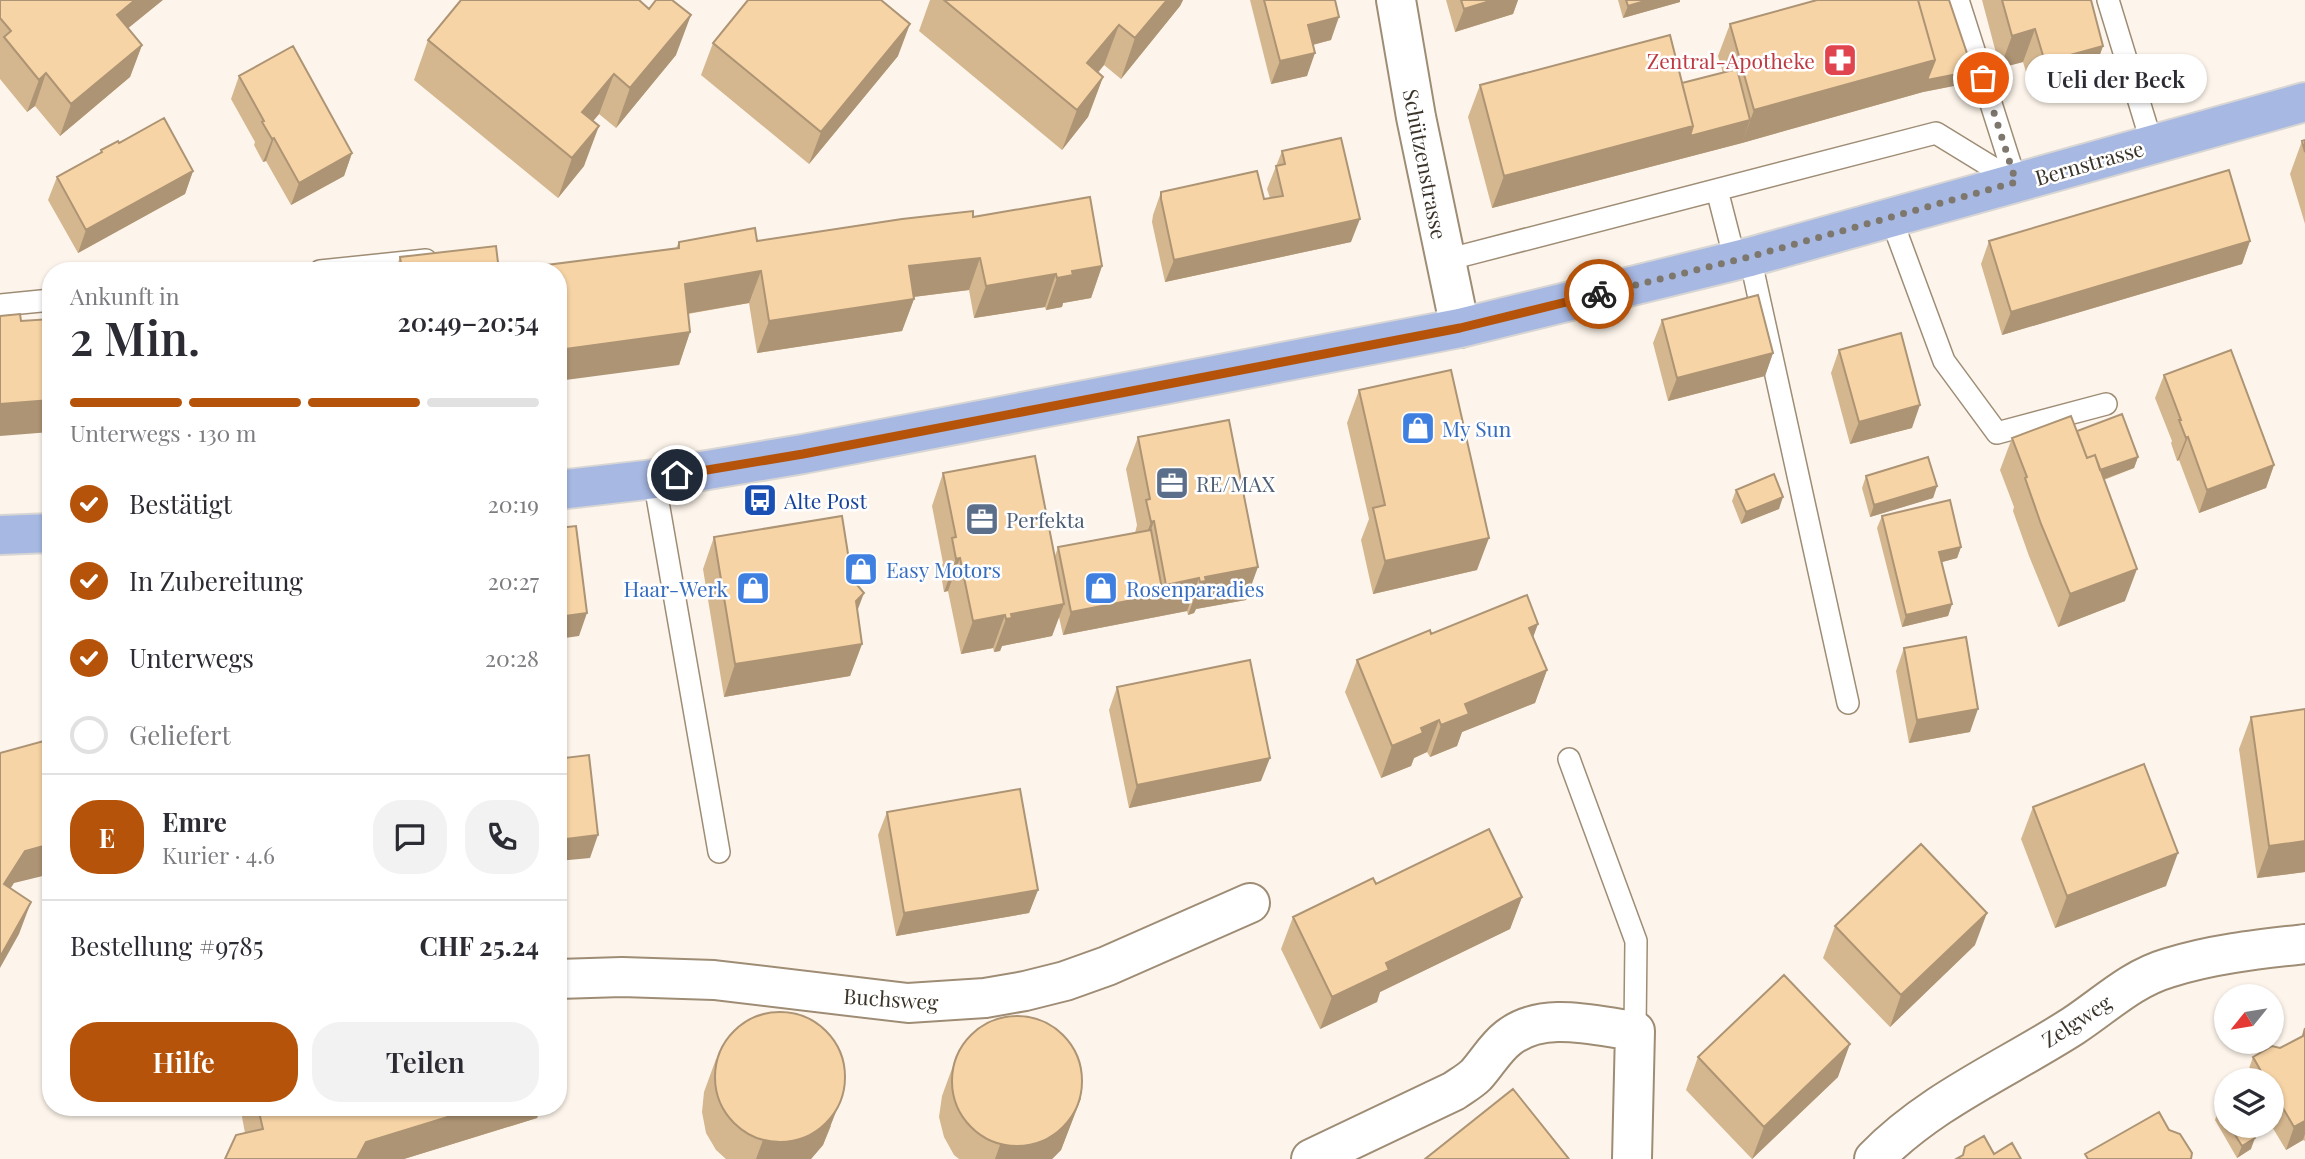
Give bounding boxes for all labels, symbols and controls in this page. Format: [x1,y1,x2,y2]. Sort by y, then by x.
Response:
pharmacy icon: Zentral-Apotheke [1821,41,1859,79]
place label: Zentral-Apotheke [1647,46,1815,74]
pin [1953,48,2013,108]
callout: Ueli der Beck [2025,54,2207,102]
icon: bag [1964,59,2002,97]
text: Ueli der Beck [2047,63,2185,94]
street label: Schützenstrasse [1398,86,1454,242]
street label: Bernstrasse [2031,133,2147,191]
courier [1564,259,1634,329]
icon: bike [1580,275,1618,313]
text: Ankunft in [70,280,180,311]
text: 20:49–20:54 [397,304,539,339]
text: 2 Min. [70,306,200,368]
shop icon: My Sun [1399,409,1437,447]
place label: My Sun [1442,414,1512,442]
text: Unterwegs · 130 m [70,417,257,448]
pin [647,445,707,505]
icon: home [658,456,696,494]
office icon: RE/MAX [1153,464,1191,502]
place label: RE/MAX [1196,469,1276,497]
bus stop icon: Alte Post [741,481,779,519]
icon: check [70,485,108,523]
text: Bestätigt [129,486,232,521]
place label: Alte Post [783,486,867,514]
text: 20:19 [488,488,539,519]
office icon: Perfekta [963,500,1001,538]
place label: Perfekta [1006,505,1085,533]
shop icon: Easy Motors [842,550,880,588]
place label: Easy Motors [886,555,1001,583]
icon: check [70,562,108,600]
text: In Zubereitung [129,563,303,598]
text: 20:27 [488,565,539,596]
shop icon: Haar-Werk [734,569,772,607]
shop icon: Rosenparadies [1082,569,1120,607]
place label: Haar-Werk [623,574,728,602]
place label: Rosenparadies [1126,574,1265,602]
icon: check [70,639,108,677]
text: Unterwegs [129,640,254,675]
text: 20:28 [485,642,539,673]
text: Geliefert [129,717,231,752]
button: chat [373,800,447,874]
button: phone [465,800,539,874]
text: Emre [162,804,227,839]
text: E [99,820,115,855]
text: Kurier · 4.6 [162,839,275,870]
text: Bestellung #9785 [70,928,263,963]
text: CHF 25.24 [419,928,539,963]
street label: Buchsweg [843,981,939,1015]
north arrow [2214,984,2284,1054]
map controls [2214,984,2284,1138]
street label: Zelgweg [2036,987,2116,1053]
button: Hilfe [70,1022,298,1102]
button: Teilen [312,1022,539,1102]
button: layers [2214,1068,2284,1138]

